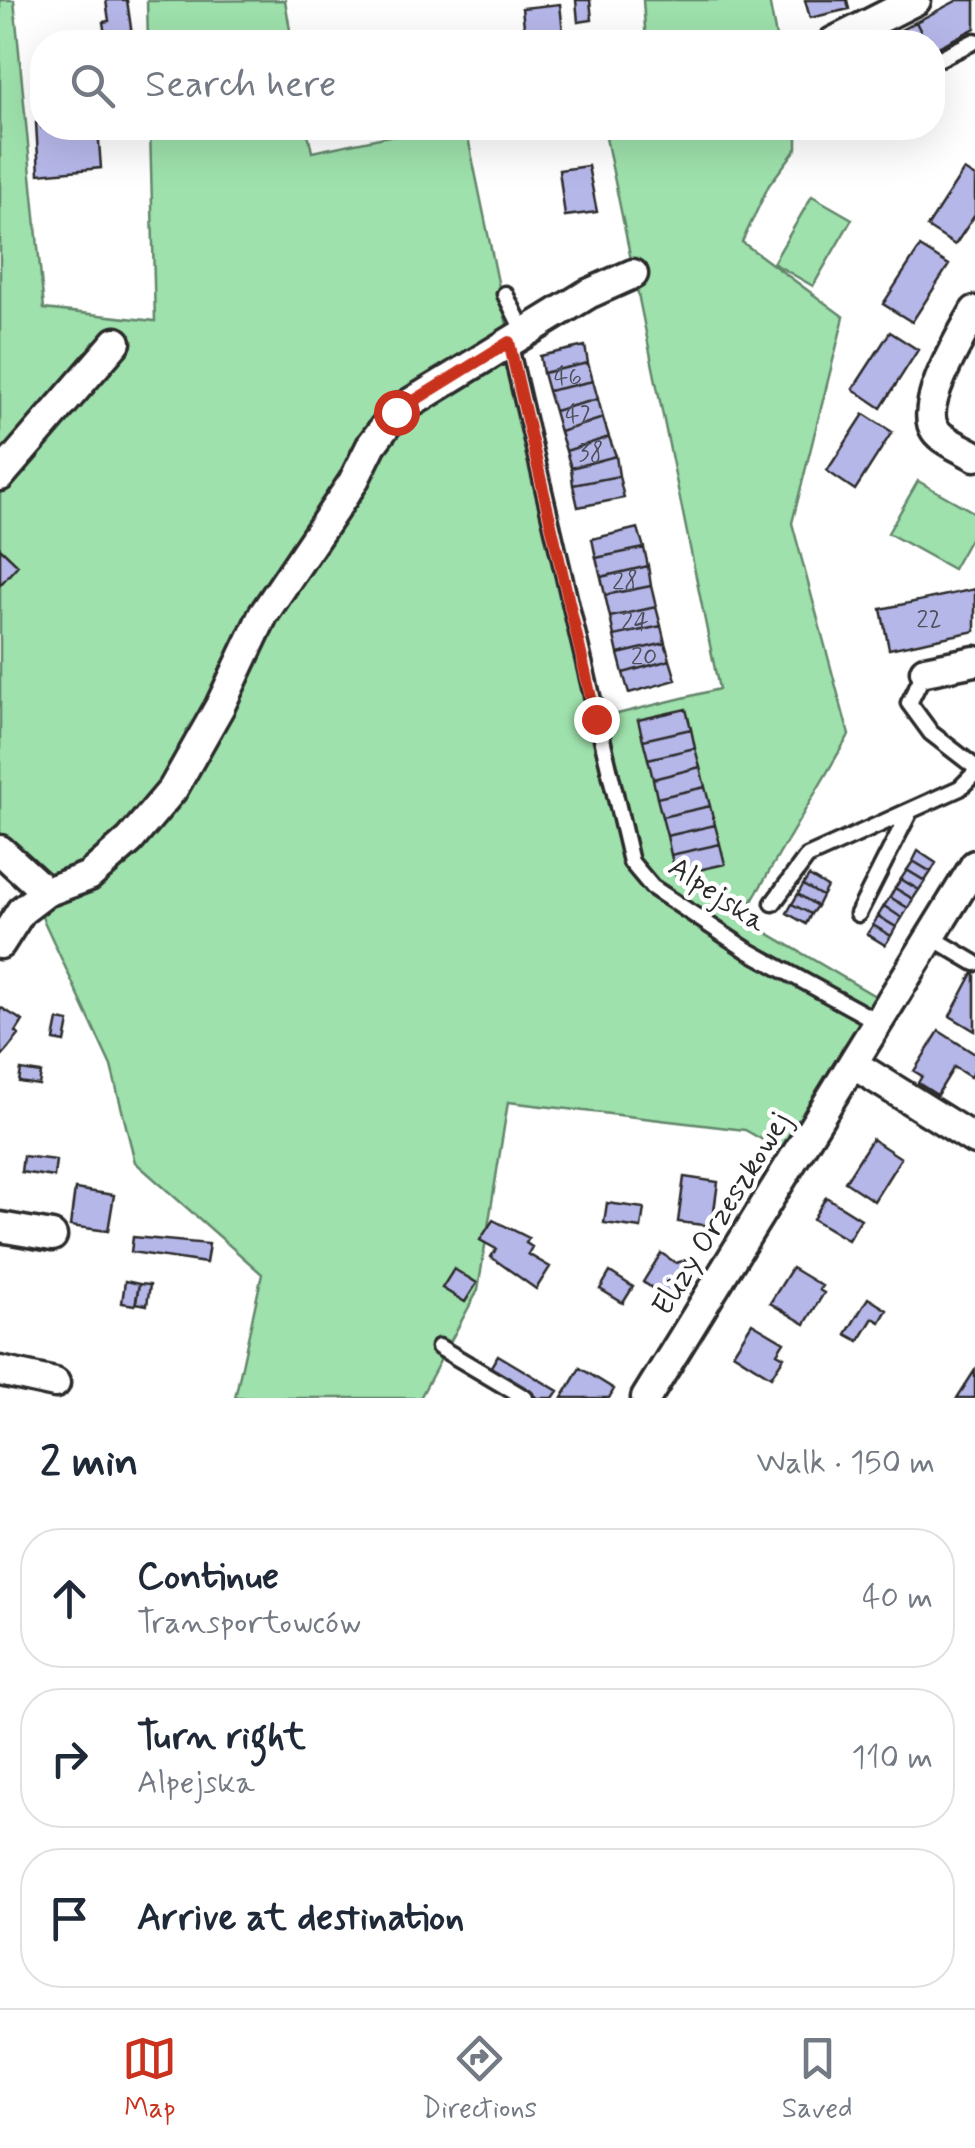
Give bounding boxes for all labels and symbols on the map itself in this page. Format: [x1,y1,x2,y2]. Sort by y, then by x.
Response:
house number: 46 [554,361,582,394]
route start [374,390,420,436]
house number: 42 [565,399,593,432]
house number: 38 [578,437,604,470]
house number: 28 [612,566,638,599]
house number: 22 [916,604,942,637]
house number: 24 [621,606,649,639]
house number: 20 [631,641,657,674]
route end [574,697,620,743]
street label: Alpejska [660,848,774,943]
street label: Elizy Orzeszkowej [644,1105,800,1323]

